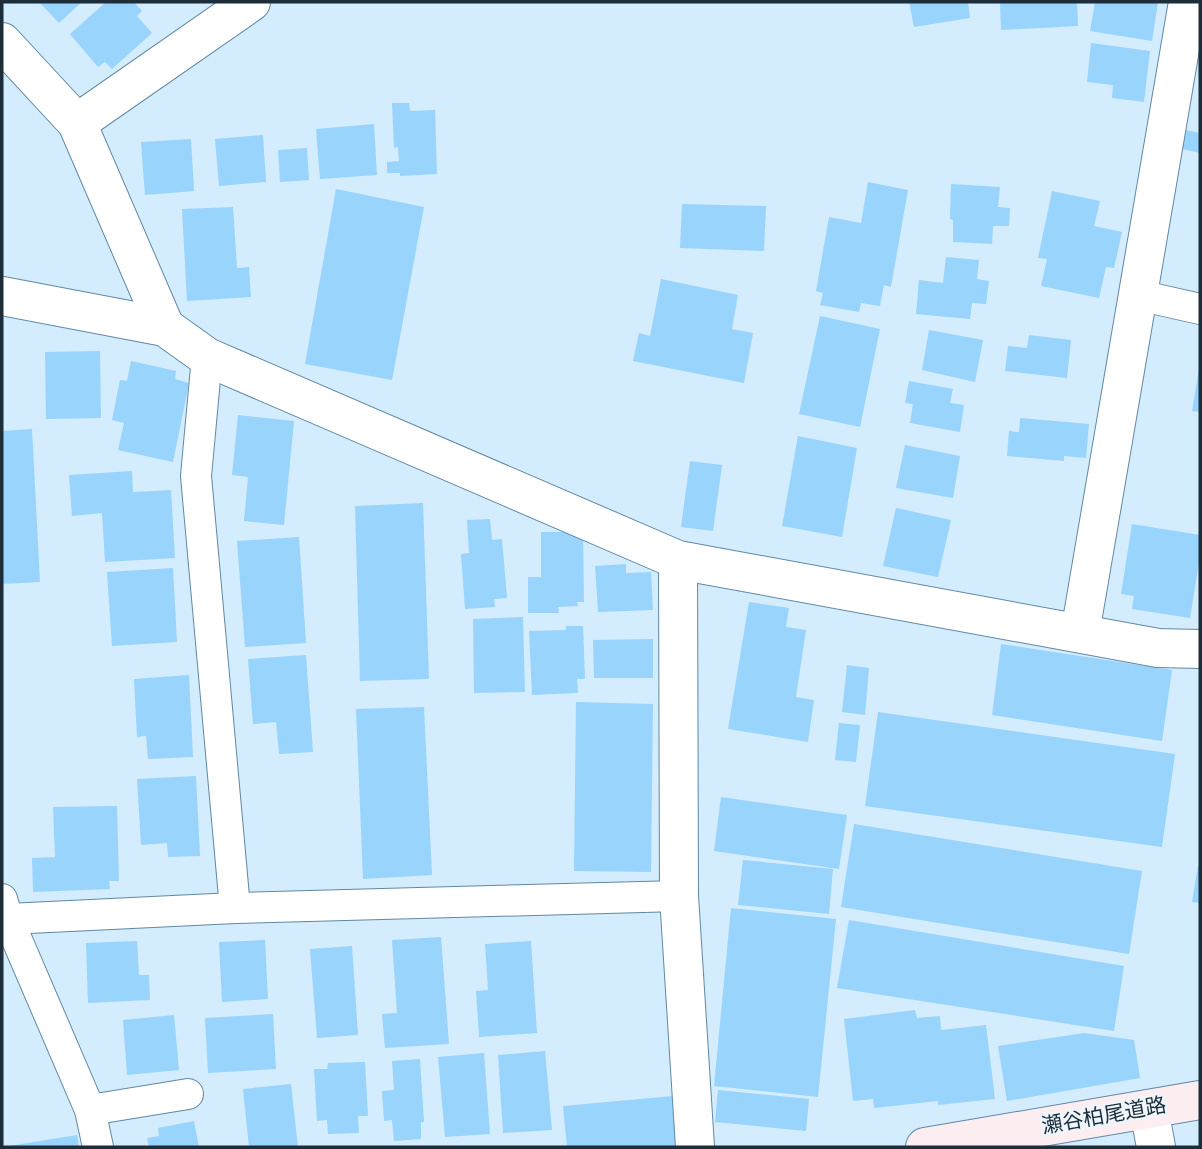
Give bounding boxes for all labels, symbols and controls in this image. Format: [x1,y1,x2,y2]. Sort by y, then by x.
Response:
street label: 瀬谷柏尾道路 [1040,1094,1168,1137]

